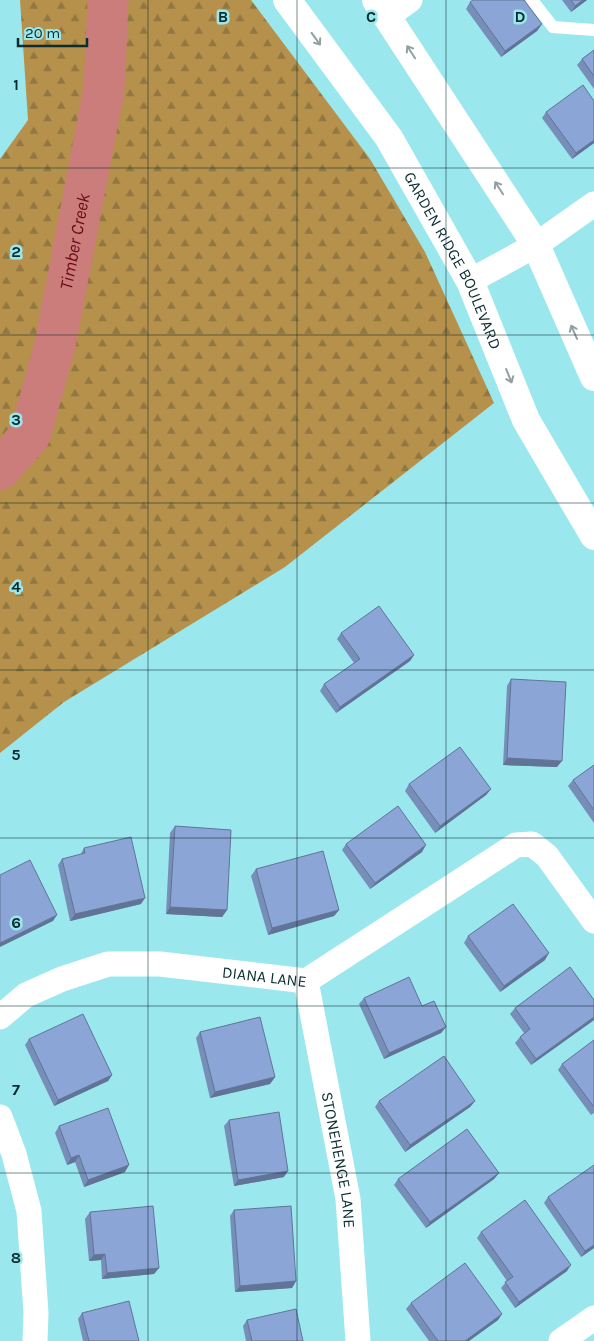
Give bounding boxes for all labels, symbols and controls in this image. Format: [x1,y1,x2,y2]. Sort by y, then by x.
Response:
text: B [218,7,228,26]
text: C [366,7,376,26]
text: D [515,7,526,26]
scale bar [18,15,86,47]
text: 20 m [25,24,60,42]
one-way arrow [311,32,322,45]
one-way arrow [405,46,415,60]
text: 1 [13,75,19,94]
street label: GARDEN RIDGE BOULEVARD [400,168,505,352]
one-way arrow [494,182,504,196]
water label: Timber Creek [55,191,95,292]
text: 2 [11,242,21,261]
one-way arrow [569,325,579,340]
one-way arrow [505,369,514,384]
text: 3 [11,410,21,429]
text: 4 [11,577,21,596]
text: 5 [11,745,21,764]
text: 6 [11,913,21,932]
street label: DIANA LANE [221,962,308,991]
text: 7 [12,1080,20,1099]
street label: STONEHENGE LANE [318,1090,359,1229]
text: 8 [11,1248,21,1267]

